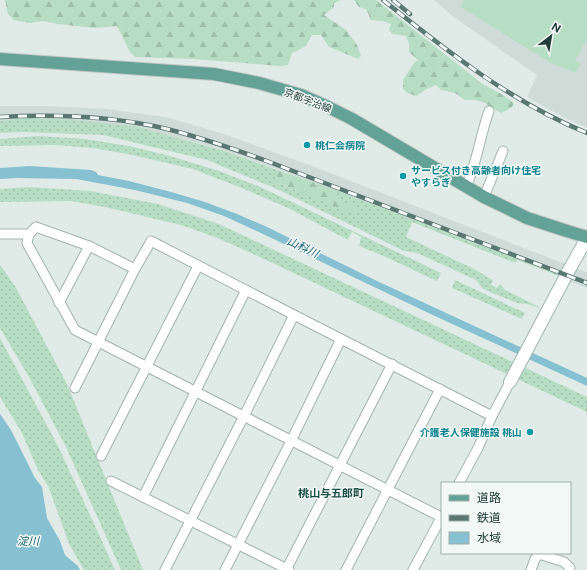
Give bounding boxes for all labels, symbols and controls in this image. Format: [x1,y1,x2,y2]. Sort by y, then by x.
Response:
north arrow [531,16,571,56]
text: N [549,20,563,35]
street label: 京都宇治線 [283,85,333,115]
place label: 桃仁会病院 [315,139,365,151]
marker: 桃仁会病院 [302,140,312,150]
place label: サービス付き高齢者向け住宅 やすらぎ [411,164,541,188]
marker: サービス付き高齢者向け住宅 やすらぎ [398,171,408,181]
water label: 山科川 [286,235,321,260]
place label: 介護老人保健施設 桃山 [420,426,522,438]
marker: 介護老人保健施設 桃山 [525,427,535,437]
legend [441,482,571,554]
district label: 桃山与五郎町 [298,487,364,499]
text: 道路 [477,491,501,505]
text: 鉄道 [477,511,501,525]
text: 水域 [477,531,501,545]
water label: 淀川 [17,535,40,547]

